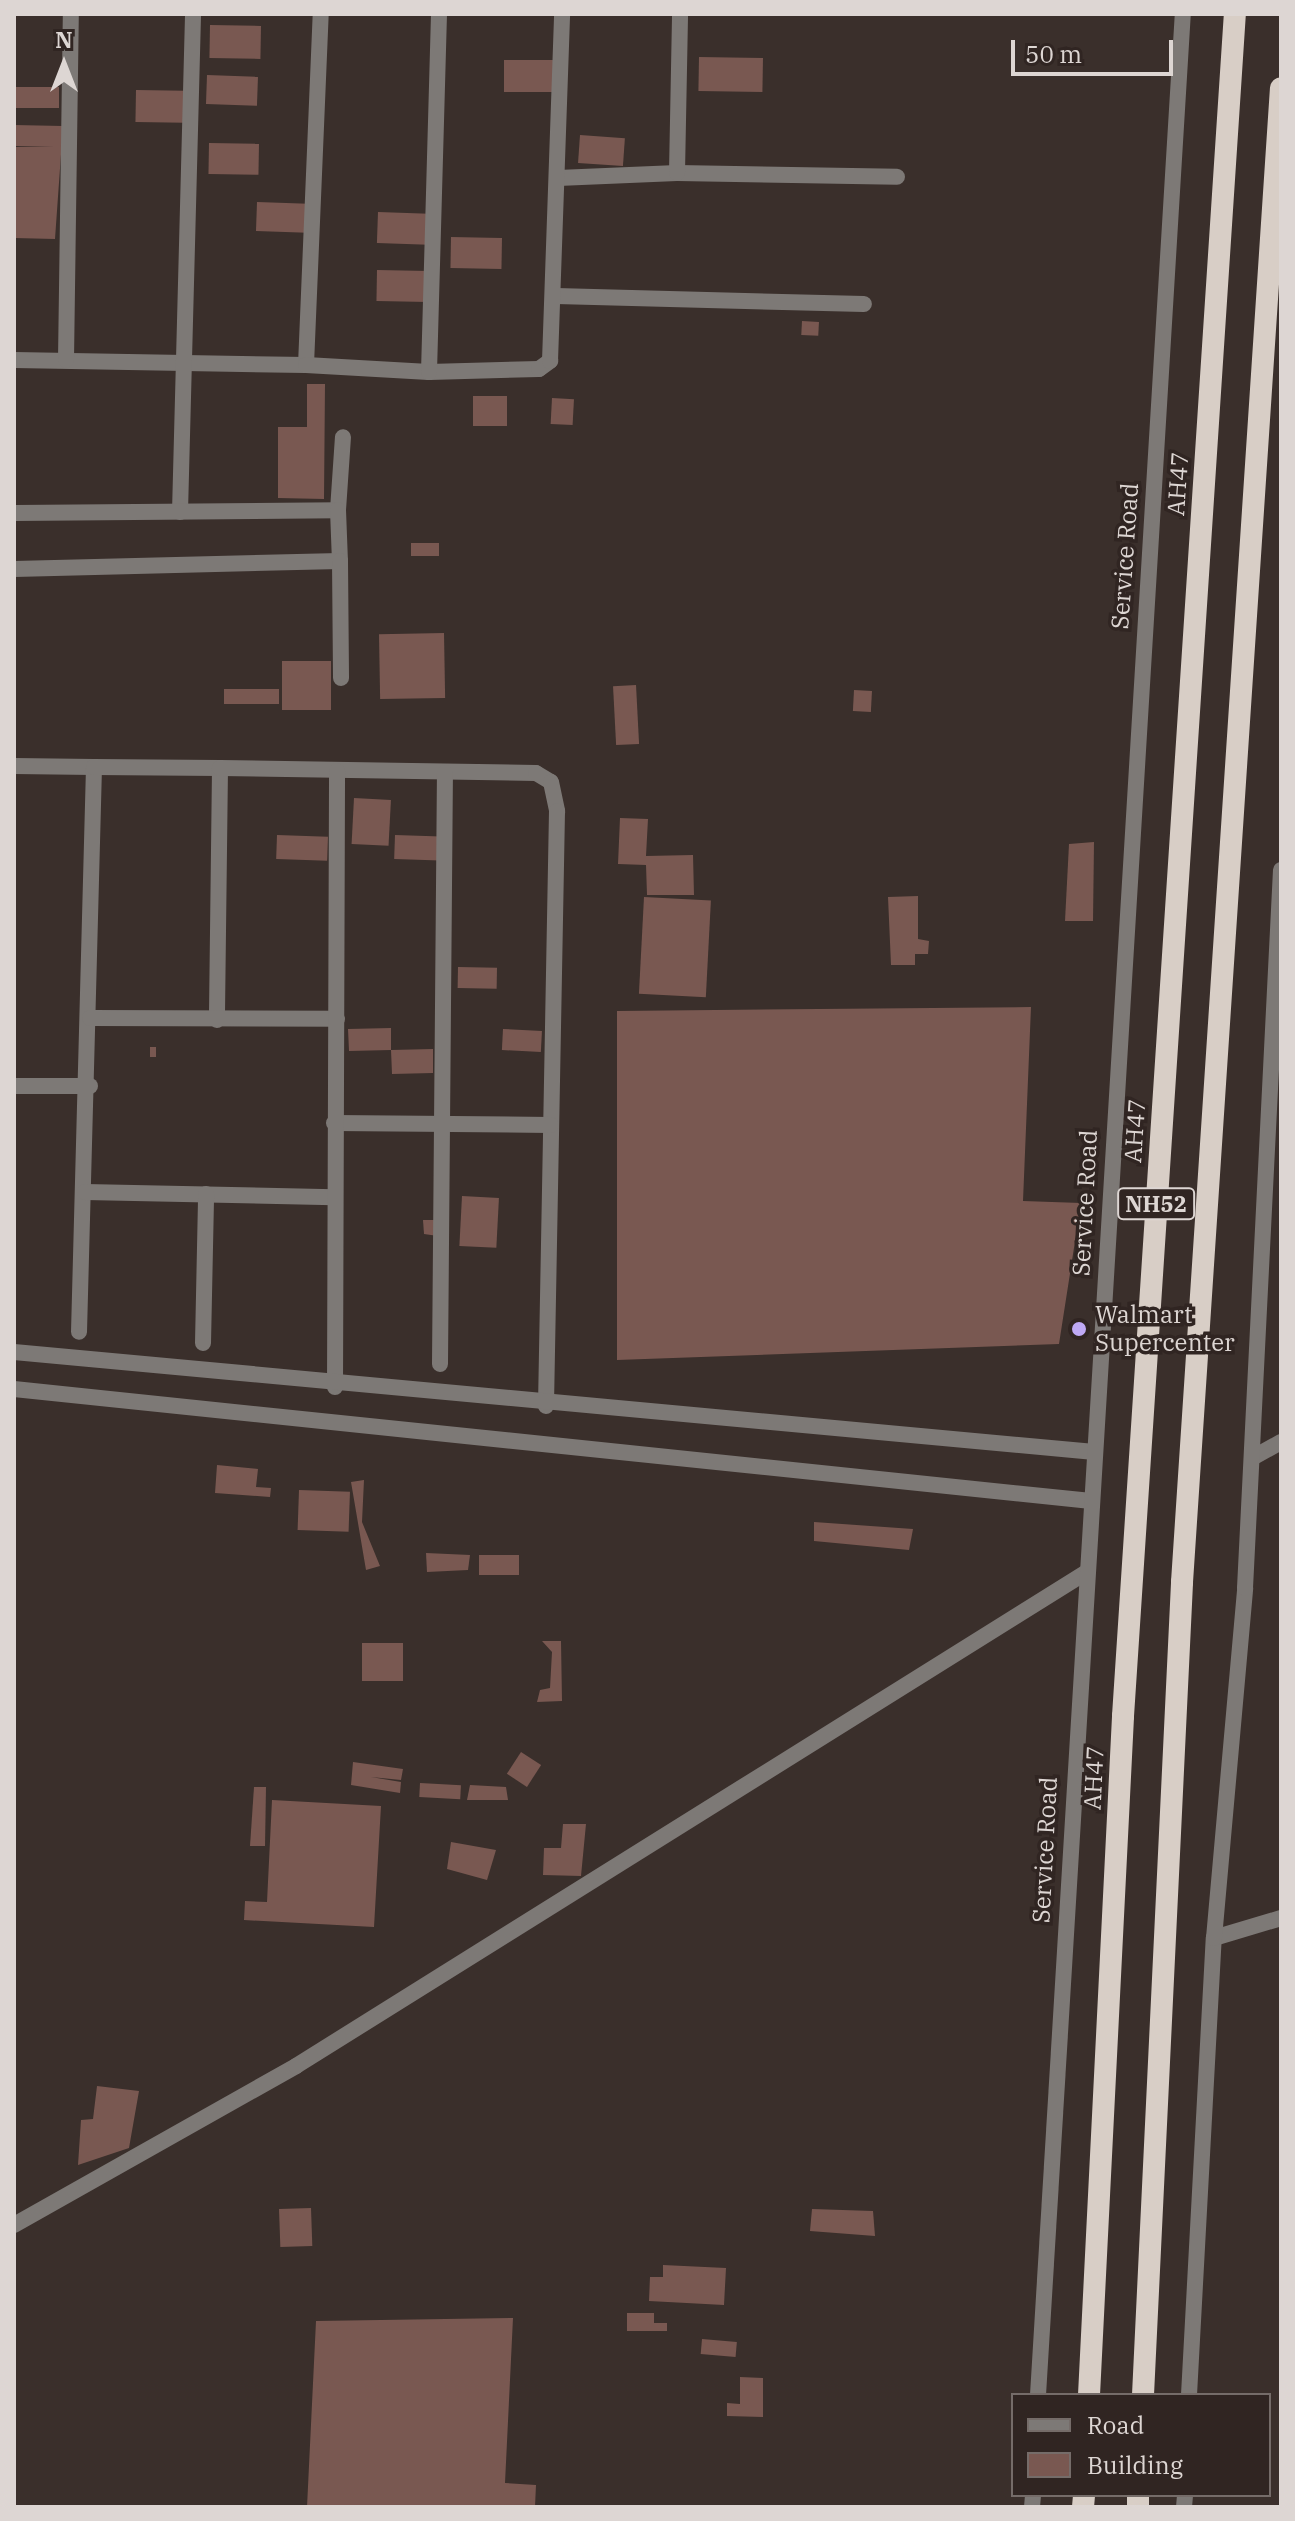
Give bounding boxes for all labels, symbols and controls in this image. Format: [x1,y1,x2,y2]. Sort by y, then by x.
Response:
north arrow [24,24,104,104]
scale bar [1015,24,1177,74]
text: N [55,25,73,54]
text: 50 m [1025,38,1082,70]
street label: AH47 [1161,451,1195,517]
street label: Service Road [1106,482,1144,630]
street label: AH47 [1118,1098,1152,1164]
street label: Service Road [1067,1129,1103,1277]
road number: NH52 [1116,1186,1196,1222]
place label: Walmart Supercenter [1095,1301,1235,1357]
marker: Walmart Supercenter [1070,1320,1088,1338]
street label: AH47 [1078,1745,1110,1811]
street label: Service Road [1027,1776,1063,1924]
legend [1011,2393,1271,2497]
text: Road [1087,2409,1144,2441]
text: Building [1087,2449,1183,2481]

